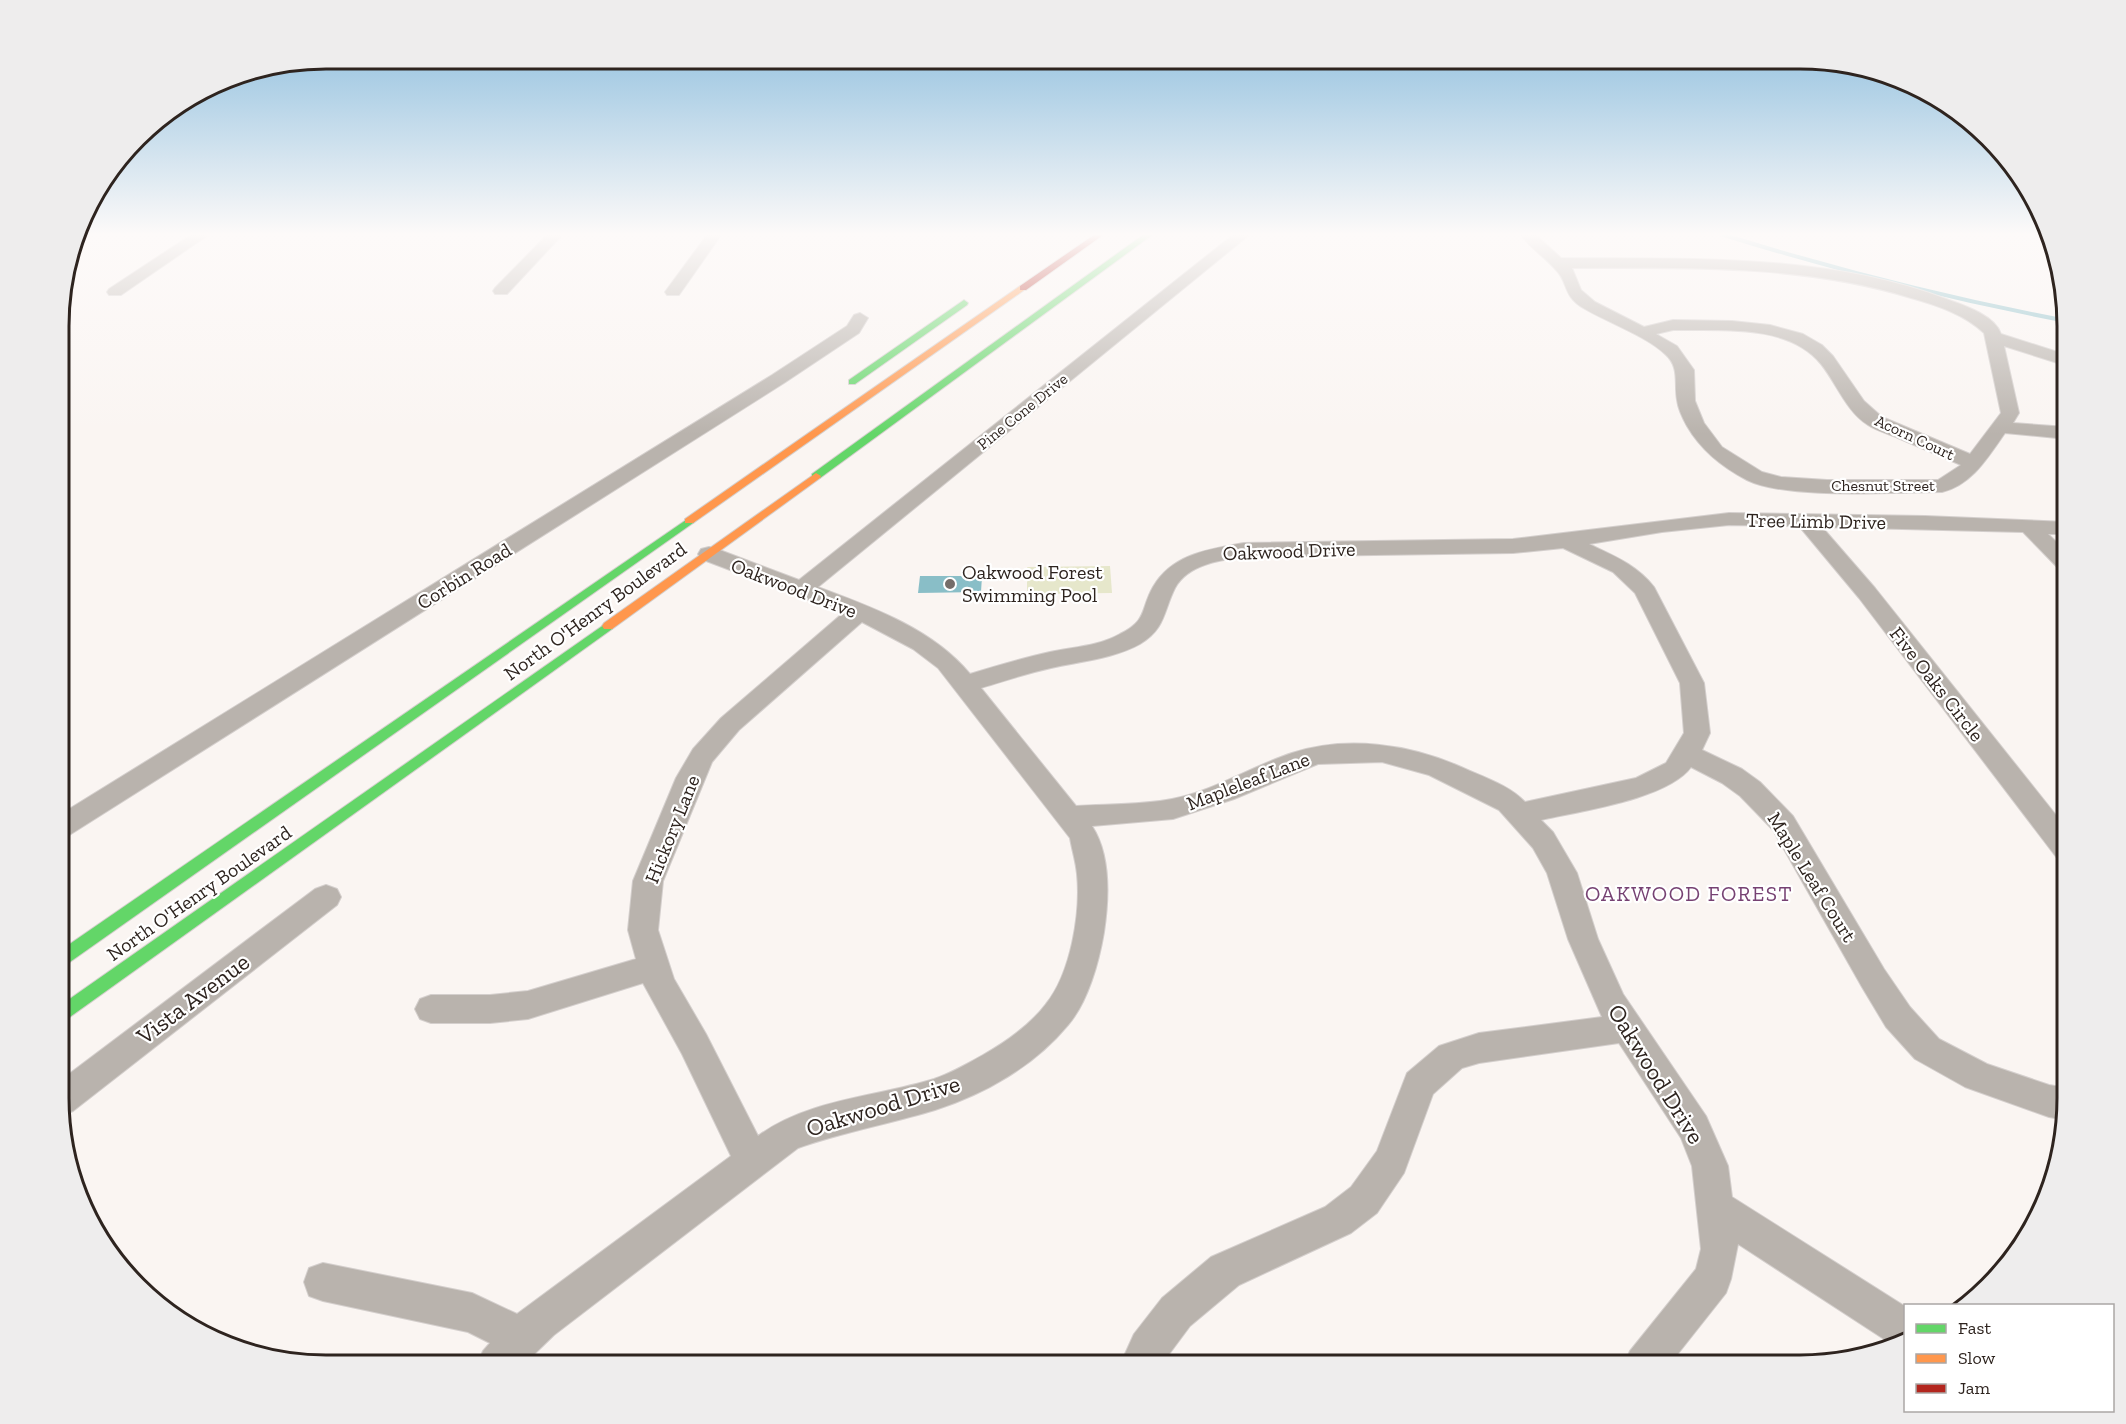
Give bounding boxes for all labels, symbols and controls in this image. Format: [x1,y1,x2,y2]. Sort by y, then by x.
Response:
street label: Pine Cone Drive [973,369,1071,454]
street label: Acorn Court [1872,411,1958,464]
street label: Chesnut Street [1831,476,1935,495]
street label: Tree Limb Drive [1746,508,1886,534]
street label: North O'Henry Boulevard [499,537,691,685]
street label: Oakwood Drive [1222,537,1356,565]
street label: Corbin Road [412,538,516,614]
street label: Oakwood Drive [728,553,860,623]
place label: Oakwood Forest Swimming Pool [962,560,1103,607]
marker: Oakwood Forest Swimming Pool [943,577,957,591]
street label: Five Oaks Circle [1885,622,1989,746]
street label: Mapleleaf Lane [1183,747,1313,815]
street label: Hickory Lane [639,771,705,887]
street label: Maple Leaf Court [1762,808,1862,947]
street label: North O'Henry Boulevard [102,820,296,966]
district label: OAKWOOD FOREST [1585,881,1793,906]
street label: Vista Avenue [130,947,255,1051]
street label: Oakwood Drive [1602,998,1711,1149]
street label: Oakwood Drive [802,1068,963,1143]
legend [1904,1304,2114,1412]
text: Fast [1958,1317,1991,1339]
text: Slow [1958,1347,1995,1369]
text: Jam [1958,1377,1990,1399]

